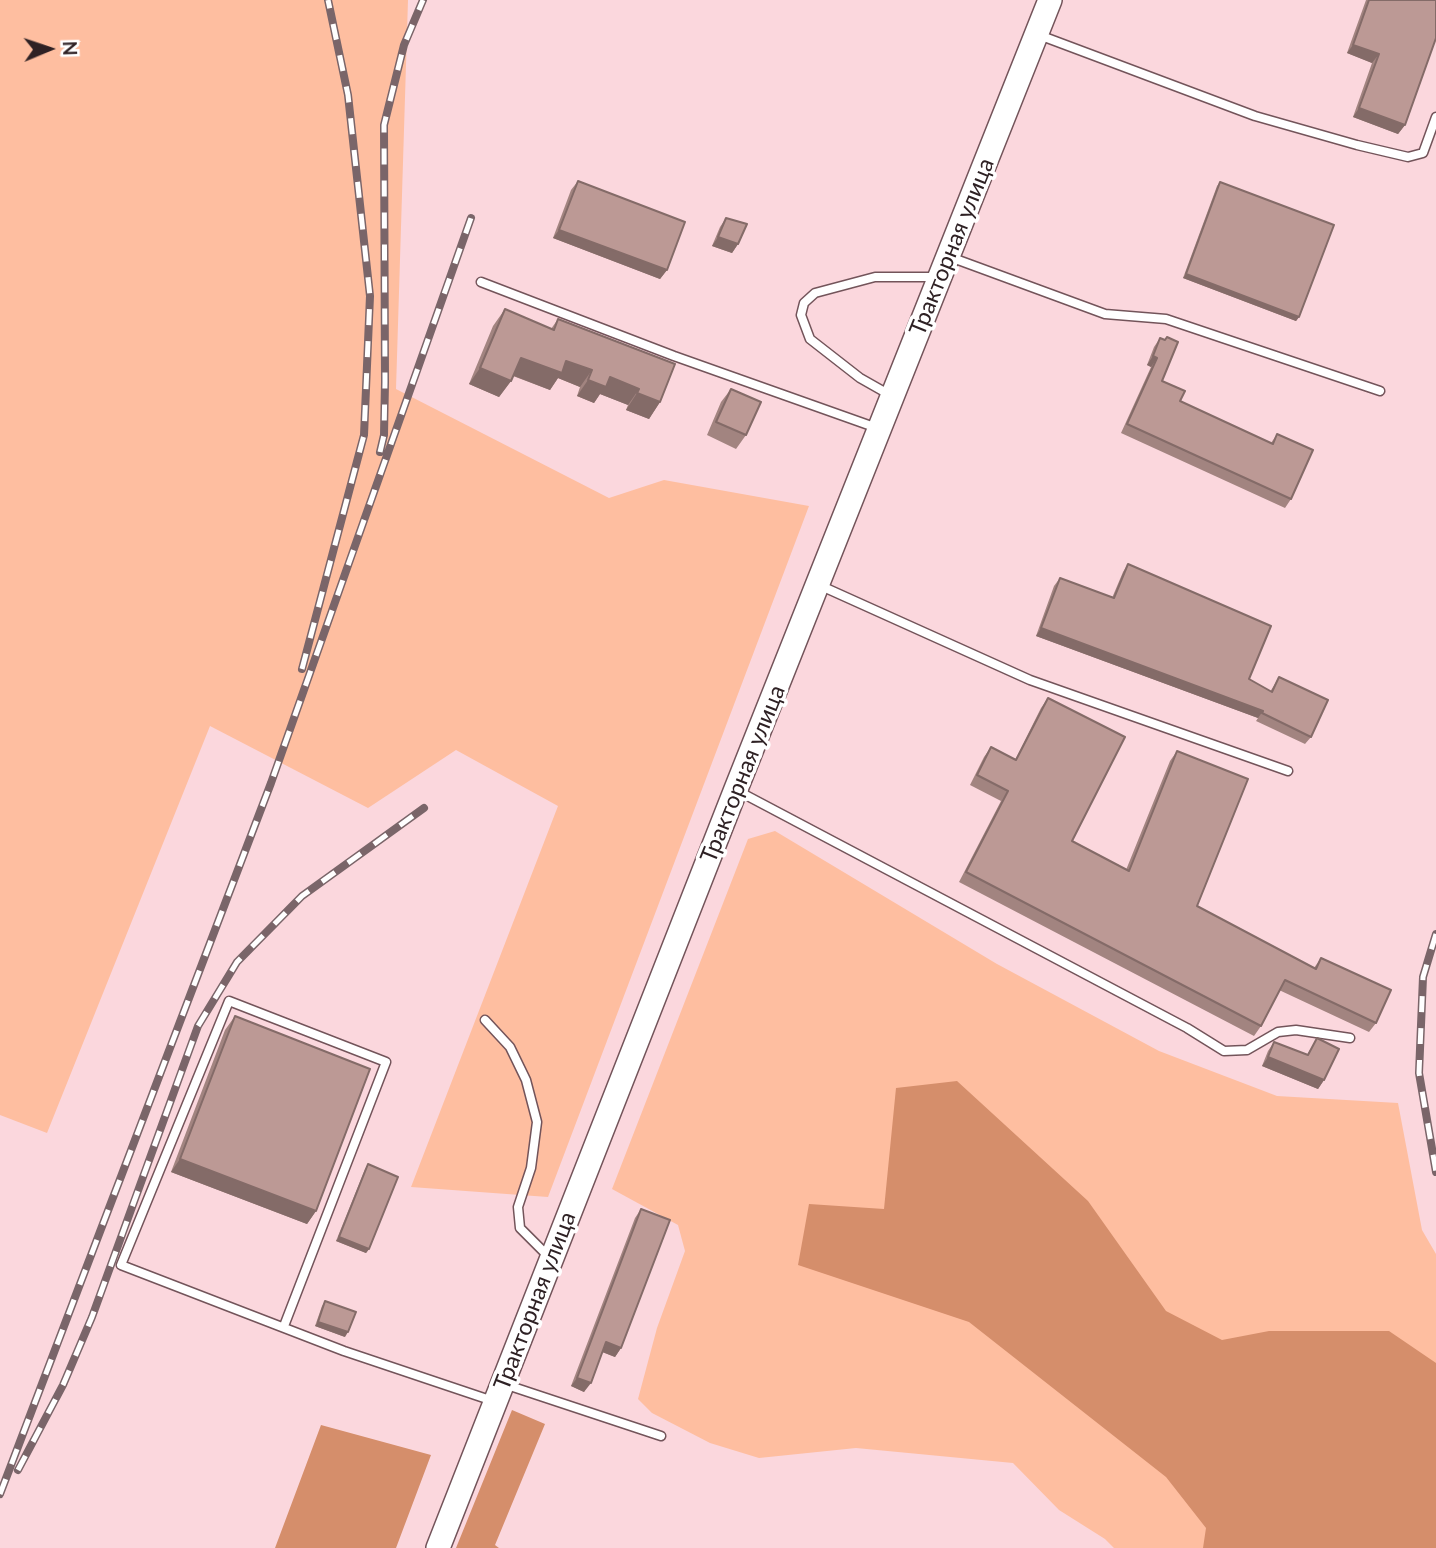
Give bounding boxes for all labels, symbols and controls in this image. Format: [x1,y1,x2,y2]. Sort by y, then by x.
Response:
north arrow [14,14,84,84]
text: N [59,41,82,56]
street label: Тракторная улица [904,154,1000,340]
street label: Тракторная улица [695,681,791,867]
street label: Тракторная улица [488,1208,582,1394]

